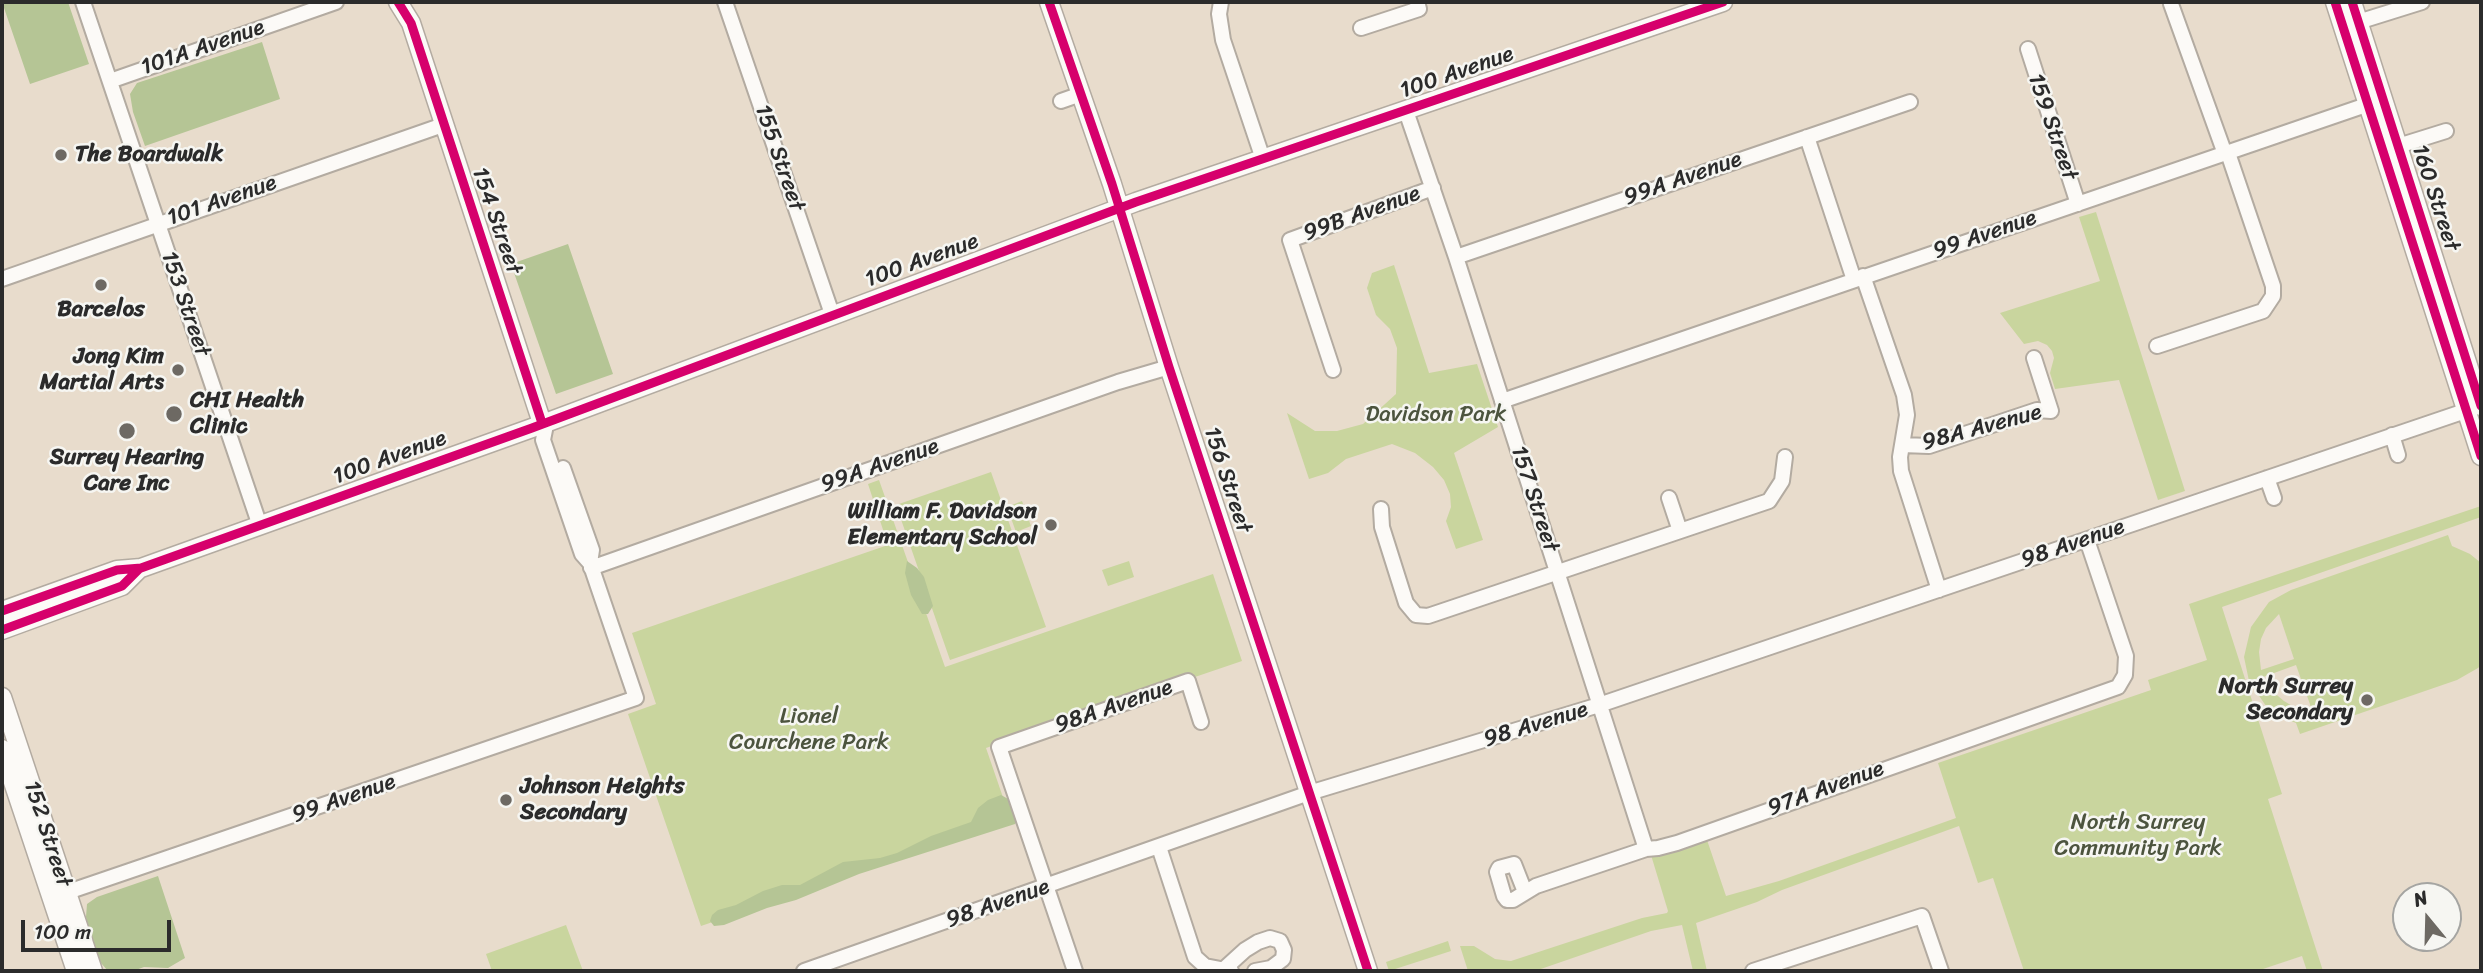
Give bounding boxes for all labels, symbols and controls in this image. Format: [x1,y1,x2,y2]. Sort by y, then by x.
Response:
street label: 101A Avenue [138,14,268,82]
street label: 100 Avenue [1397,41,1517,105]
street label: 159 Street [2021,70,2083,184]
street label: 155 Street [748,101,810,215]
place label: The Boardwalk [75,141,223,169]
street label: 160 Street [2405,141,2465,255]
street label: 99A Avenue [1620,146,1746,212]
marker: The Boardwalk [53,147,69,163]
street label: 154 Street [465,164,527,278]
street label: 101 Avenue [164,169,280,233]
street label: 99B Avenue [1300,180,1424,248]
street label: 99 Avenue [1930,204,2040,266]
street label: 100 Avenue [862,228,982,294]
street label: 153 Street [154,248,216,360]
marker: Barcelos [93,277,109,293]
place label: Barcelos [57,296,145,324]
place label: Jong Kim Martial Arts [40,343,164,397]
marker: Jong Kim Martial Arts [170,362,186,378]
place label: CHI Health Clinic [190,387,304,441]
street label: 98A Avenue [1919,399,2045,457]
park label: Davidson Park [1366,401,1506,429]
marker: CHI Health Clinic [164,404,184,424]
marker: Surrey Hearing Care Inc [117,421,137,441]
street label: 156 Street [1197,424,1257,536]
street label: 100 Avenue [330,425,450,491]
street label: 99A Avenue [817,433,943,499]
street label: 157 Street [1504,442,1564,556]
place label: Surrey Hearing Care Inc [50,444,204,498]
place label: William F. Davidson Elementary School [847,498,1037,552]
street label: 98 Avenue [2018,513,2128,575]
marker: William F. Davidson Elementary School [1043,517,1059,533]
place label: North Surrey Secondary [2219,673,2353,727]
street label: 98A Avenue [1052,674,1176,740]
marker: North Surrey Secondary [2359,692,2375,708]
street label: 98 Avenue [1481,696,1591,754]
park label: Lionel Courchene Park [729,703,889,757]
street label: 97A Avenue [1764,755,1888,823]
street label: 99 Avenue [289,768,399,830]
place label: Johnson Heights Secondary [520,773,684,827]
street label: 152 Street [17,777,77,891]
marker: Johnson Heights Secondary [498,792,514,808]
park label: North Surrey Community Park [2054,809,2222,863]
street label: 98 Avenue [943,873,1053,935]
text: N [2409,881,2432,916]
north arrow [2392,882,2462,952]
scale bar [24,906,175,950]
text: 100 m [34,913,91,951]

